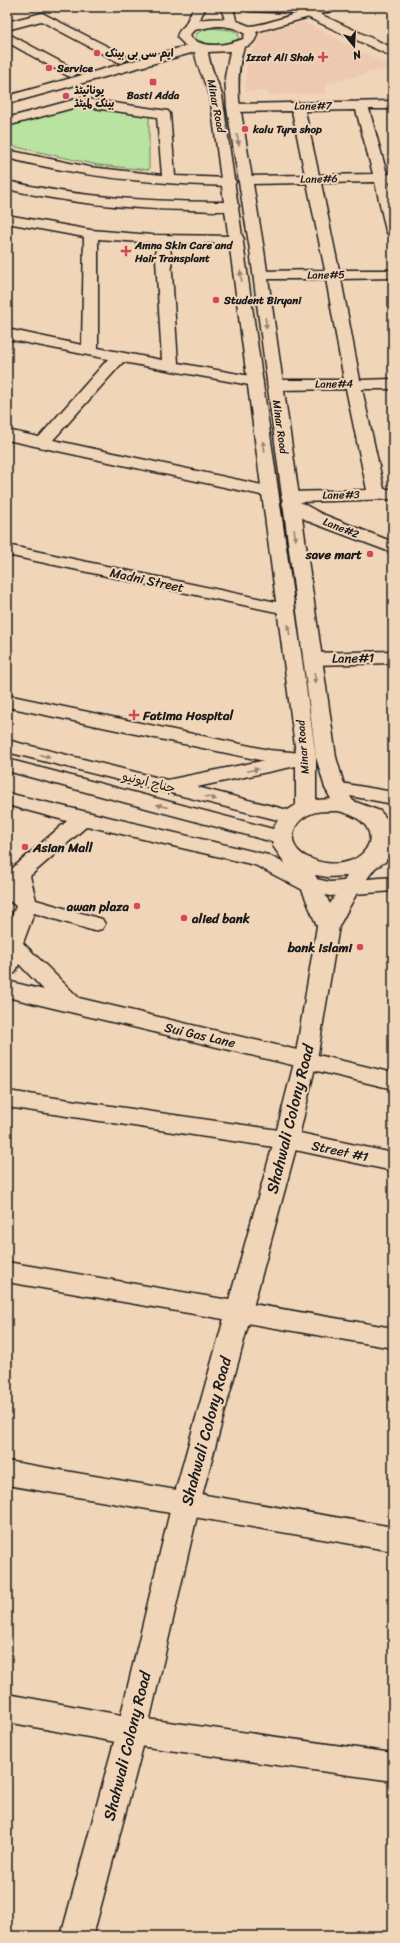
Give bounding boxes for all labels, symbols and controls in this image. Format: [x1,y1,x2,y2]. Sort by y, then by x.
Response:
north arrow [334,26,374,66]
place label: ایم سی بی بینک [105,44,174,63]
text: N [350,45,364,65]
marker: ایم سی بی بینک [92,48,102,58]
place label: Izzat Ali Shah [245,48,314,67]
marker: Izzat Ali Shah [317,51,329,63]
place label: Service [56,59,94,78]
marker: Service [44,63,54,73]
marker: Basti Adda [148,77,158,87]
street label: Minar Road [201,78,231,136]
place label: یونائیٹڈ بینک لمیٹڈ [74,81,115,113]
place label: Basti Adda [127,86,180,105]
marker: یونائیٹڈ بینک لمیٹڈ [61,91,71,101]
street label: Lane#7 [294,96,333,116]
place label: kalu Tyre shop [252,120,322,139]
marker: kalu Tyre shop [240,124,250,134]
one-way arrow [235,133,241,146]
street label: Lane#6 [300,169,338,189]
place label: Amna Skin Care and Hair Transplant [134,236,233,268]
marker: Amna Skin Care and Hair Transplant [120,245,132,257]
street label: Lane#5 [307,265,345,285]
one-way arrow [238,270,244,282]
place label: Student Biryani [223,291,302,310]
marker: Student Biryani [211,295,221,305]
one-way arrow [263,317,269,329]
street label: Lane#4 [315,374,353,394]
street label: Minar Road [267,399,293,456]
one-way arrow [261,440,267,452]
street label: Lane#3 [322,485,360,505]
street label: Lane#2 [320,512,363,544]
one-way arrow [292,529,298,541]
place label: save mart [305,543,362,566]
marker: save mart [365,549,375,559]
street label: Madni Street [108,561,187,599]
one-way arrow [286,624,292,637]
street label: Lane#1 [332,646,375,670]
one-way arrow [312,672,318,684]
place label: Fatima Hospital [142,704,235,727]
marker: Fatima Hospital [128,709,140,721]
street label: Minar Road [291,718,315,775]
one-way arrow [39,753,51,759]
street label: جناح ایونیو [119,764,178,800]
one-way arrow [246,766,259,772]
one-way arrow [206,795,218,801]
one-way arrow [156,803,169,809]
place label: Asian Mall [32,836,94,859]
marker: Asian Mall [20,842,30,852]
place label: awan plaza [66,895,129,918]
marker: awan plaza [132,901,142,911]
place label: alied bank [191,907,251,930]
marker: alied bank [179,913,189,923]
place label: bank islami [287,936,353,959]
marker: bank islami [355,942,365,952]
street label: Sui Gas Lane [162,1016,238,1054]
street label: Shahwali Colony Road [257,1040,323,1197]
street label: Street #1 [310,1134,371,1168]
street label: Shahwali Colony Road [172,1352,240,1509]
street label: Shahwali Colony Road [94,1667,160,1824]

